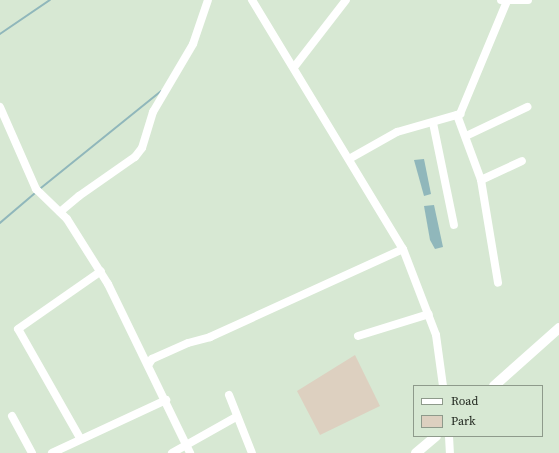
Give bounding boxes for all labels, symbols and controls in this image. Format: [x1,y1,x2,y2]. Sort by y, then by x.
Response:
legend [413,385,543,437]
text: Road [451,393,478,409]
text: Park [451,413,476,429]

